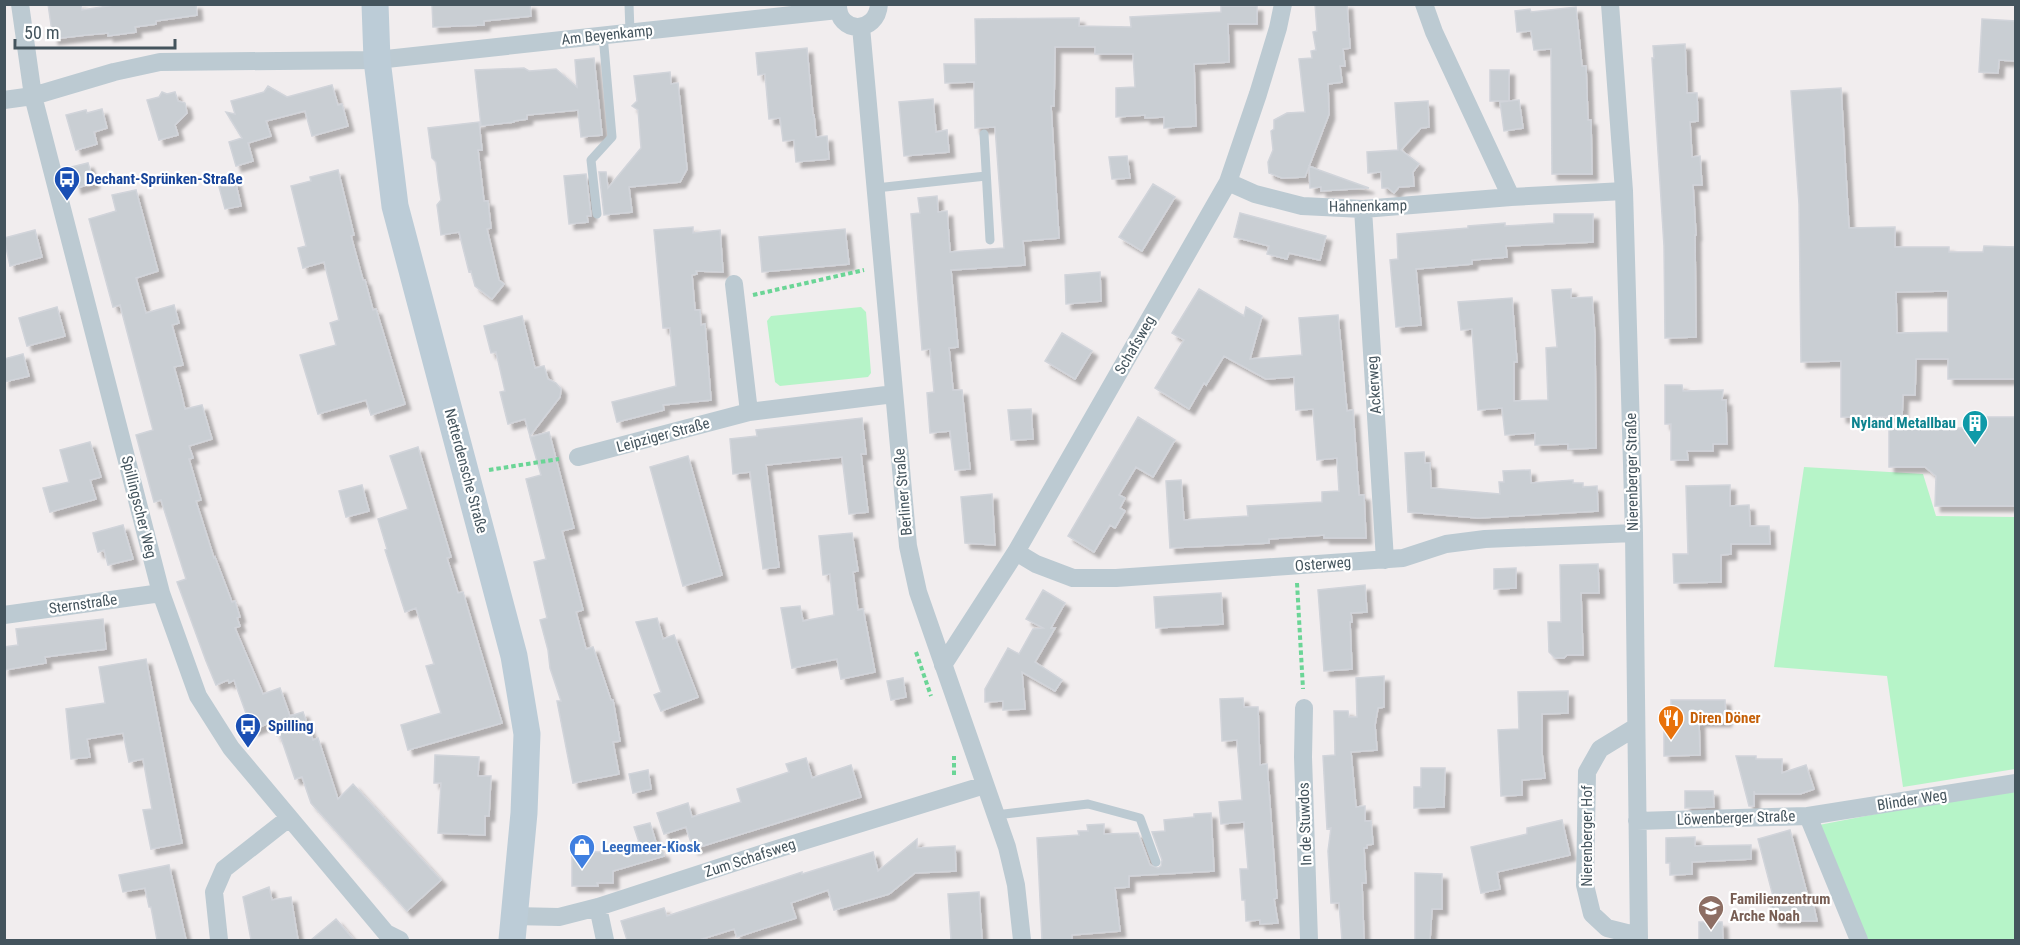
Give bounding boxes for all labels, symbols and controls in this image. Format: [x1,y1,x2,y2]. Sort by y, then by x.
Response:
scale bar [15,12,176,50]
street label: Am Beyenkamp [561,21,653,49]
text: 50 m [24,22,59,43]
bus stop icon: Dechant-Sprünken-Straße [52,164,82,202]
place label: Dechant-Sprünken-Straße [86,170,243,188]
street label: Hahnenkamp [1329,196,1407,216]
street label: Schafsweg [1111,312,1159,378]
street label: Ackerweg [1363,355,1385,415]
street label: Netterdensche Straße [441,407,491,535]
building icon: Nyland Metallbau [1960,408,1990,446]
street label: Nierenberger Straße [1622,413,1642,531]
street label: Leipziger Straße [614,414,712,456]
place label: Nyland Metallbau [1851,414,1956,432]
street label: Berliner Straße [890,448,916,536]
street label: Spillingscher Weg [118,454,160,560]
street label: Osterweg [1294,553,1352,575]
street label: Sternstraße [48,590,118,618]
restaurant icon: Diren Döner [1656,703,1686,741]
place label: Diren Döner [1690,709,1761,727]
bus stop icon: Spilling [233,711,263,749]
place label: Spilling [268,717,314,735]
street label: In de Stuwdos [1295,782,1315,866]
street label: Nierenberger Hof [1578,785,1596,887]
street label: Blinder Weg [1876,786,1948,814]
street label: Löwenberger Straße [1676,807,1796,829]
shop icon: Leegmeer-Kiosk [567,832,597,870]
street label: Zum Schafsweg [702,835,798,881]
place label: Leegmeer-Kiosk [602,838,701,856]
place label: Familienzentrum Arche Noah [1730,890,1830,925]
school or university icon: Familienzentrum Arche Noah [1696,893,1726,931]

